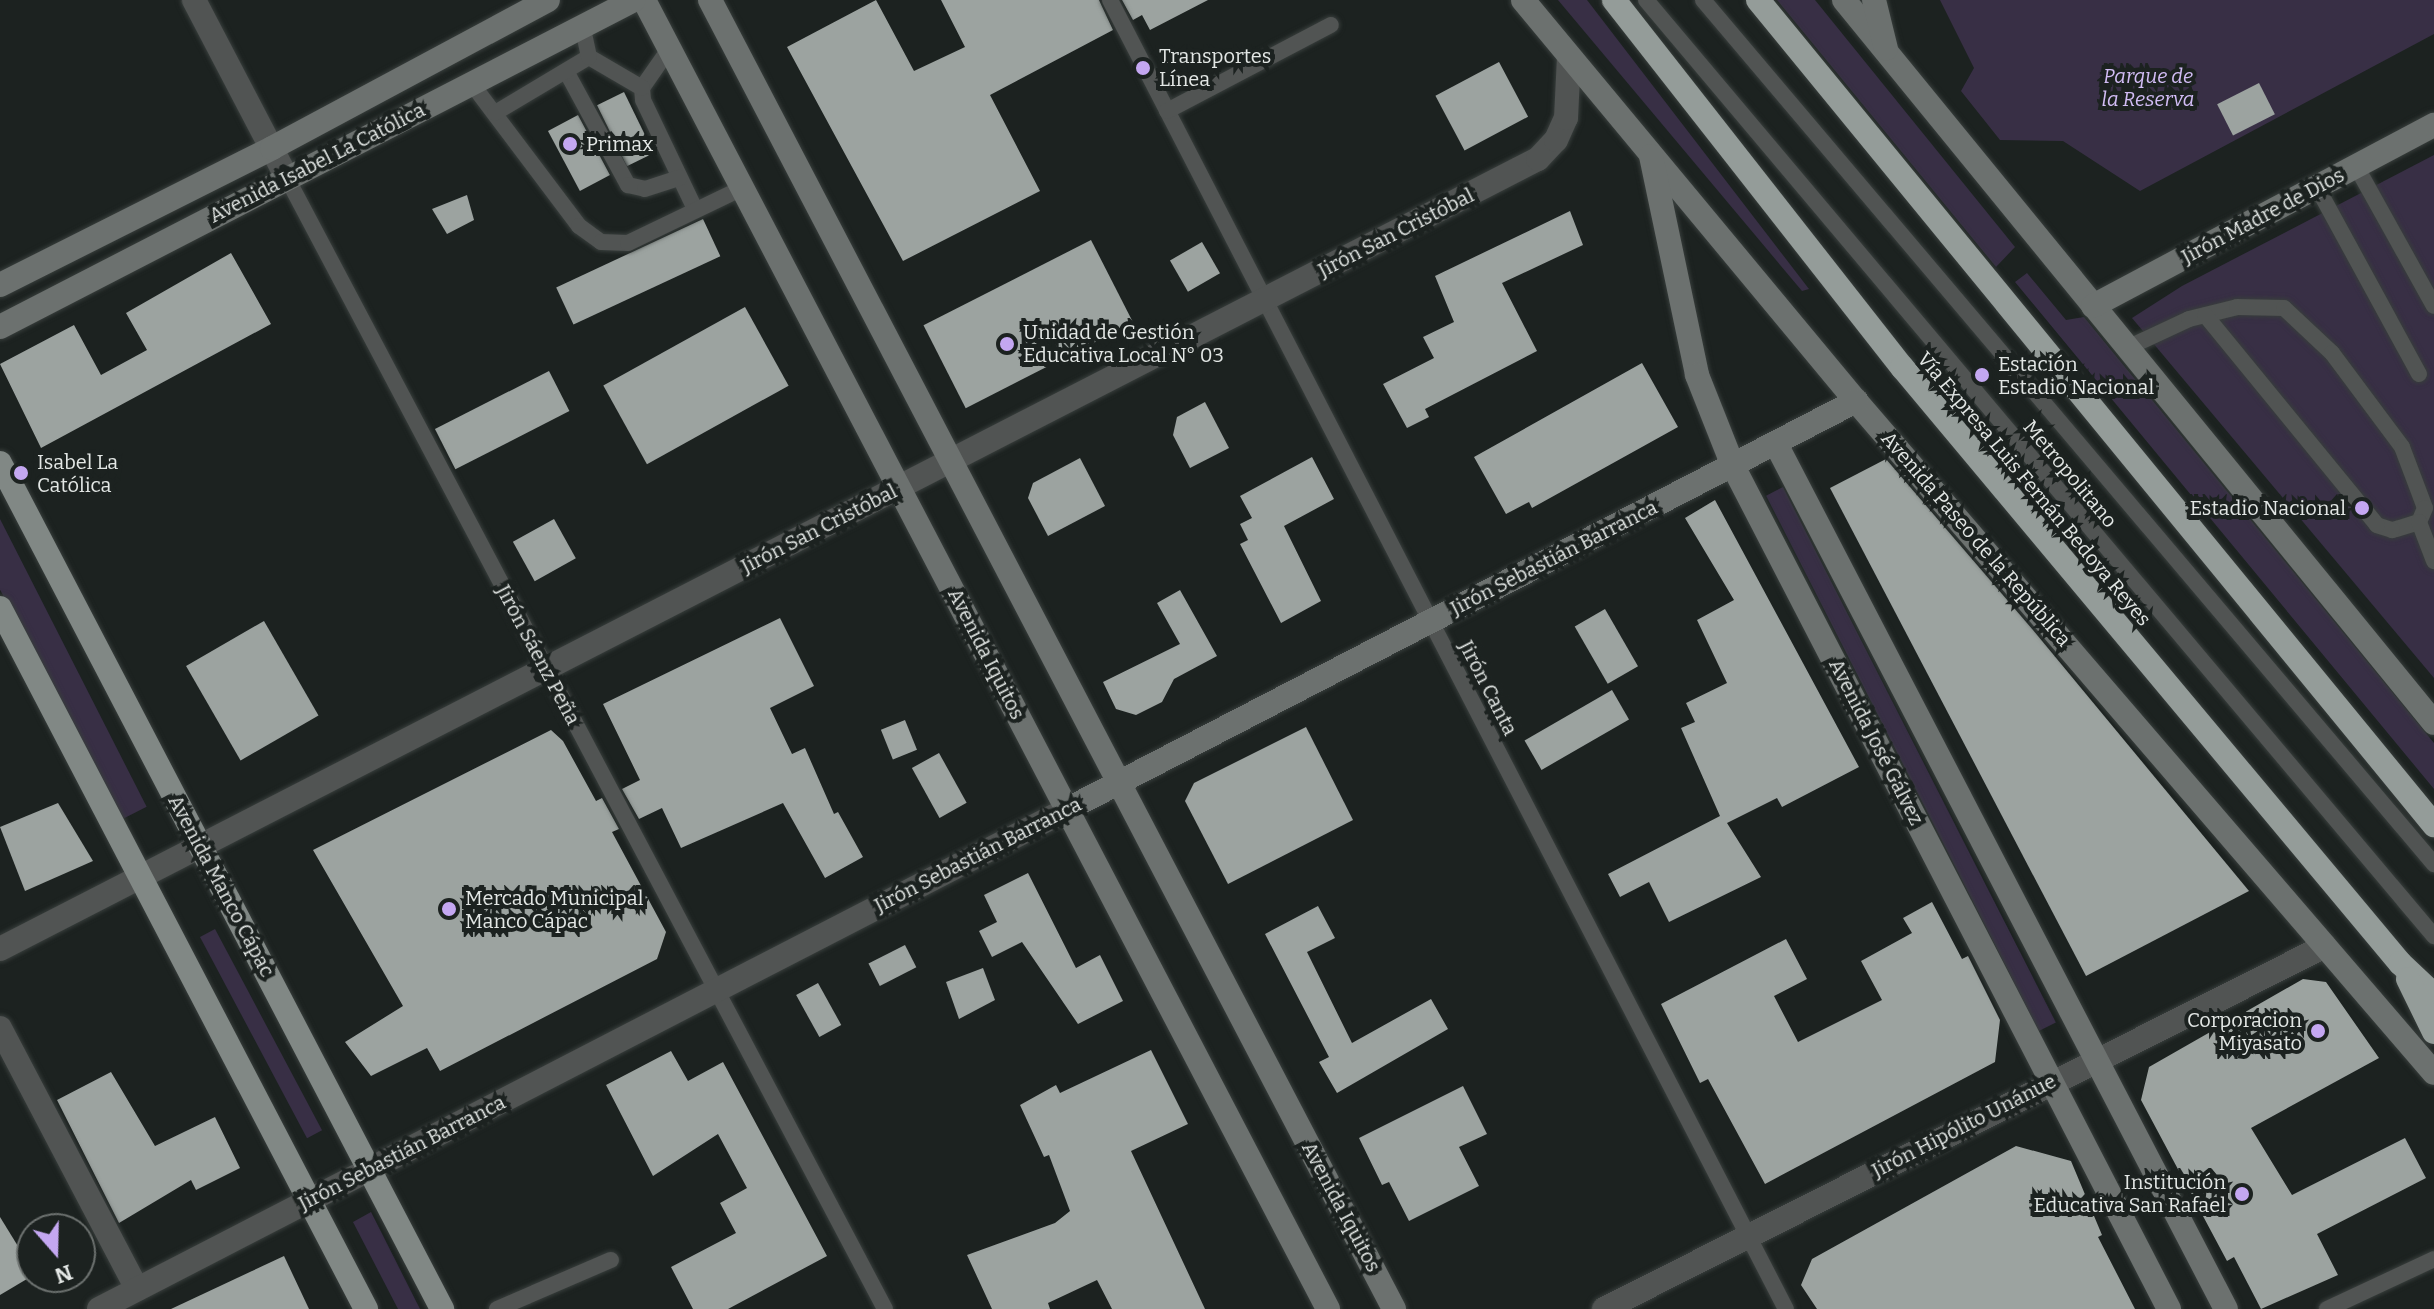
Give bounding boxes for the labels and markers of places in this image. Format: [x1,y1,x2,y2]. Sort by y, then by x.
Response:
place label: Transportes Línea [1159,44,1271,91]
marker: Transportes Línea [1134,59,1152,77]
place label: Primax [586,132,653,156]
marker: Primax [561,135,579,153]
place label: Unidad de Gestión Educativa Local N° 03 [1023,320,1224,367]
marker: Unidad de Gestión Educativa Local N° 03 [998,335,1016,353]
place label: Estación Estadio Nacional [1998,352,2154,399]
marker: Estación Estadio Nacional [1973,366,1991,384]
place label: Isabel La Católica [37,450,118,497]
marker: Isabel La Católica [12,464,30,482]
place label: Estadio Nacional [2190,496,2346,520]
marker: Estadio Nacional [2353,499,2371,517]
place label: Mercado Municipal Manco Cápac [465,886,643,933]
marker: Mercado Municipal Manco Cápac [440,900,458,918]
place label: Corporacion Miyasato [2187,1008,2302,1055]
marker: Corporacion Miyasato [2309,1022,2327,1040]
place label: Institución Educativa San Rafael [2034,1170,2226,1217]
marker: Institución Educativa San Rafael [2233,1185,2251,1203]

